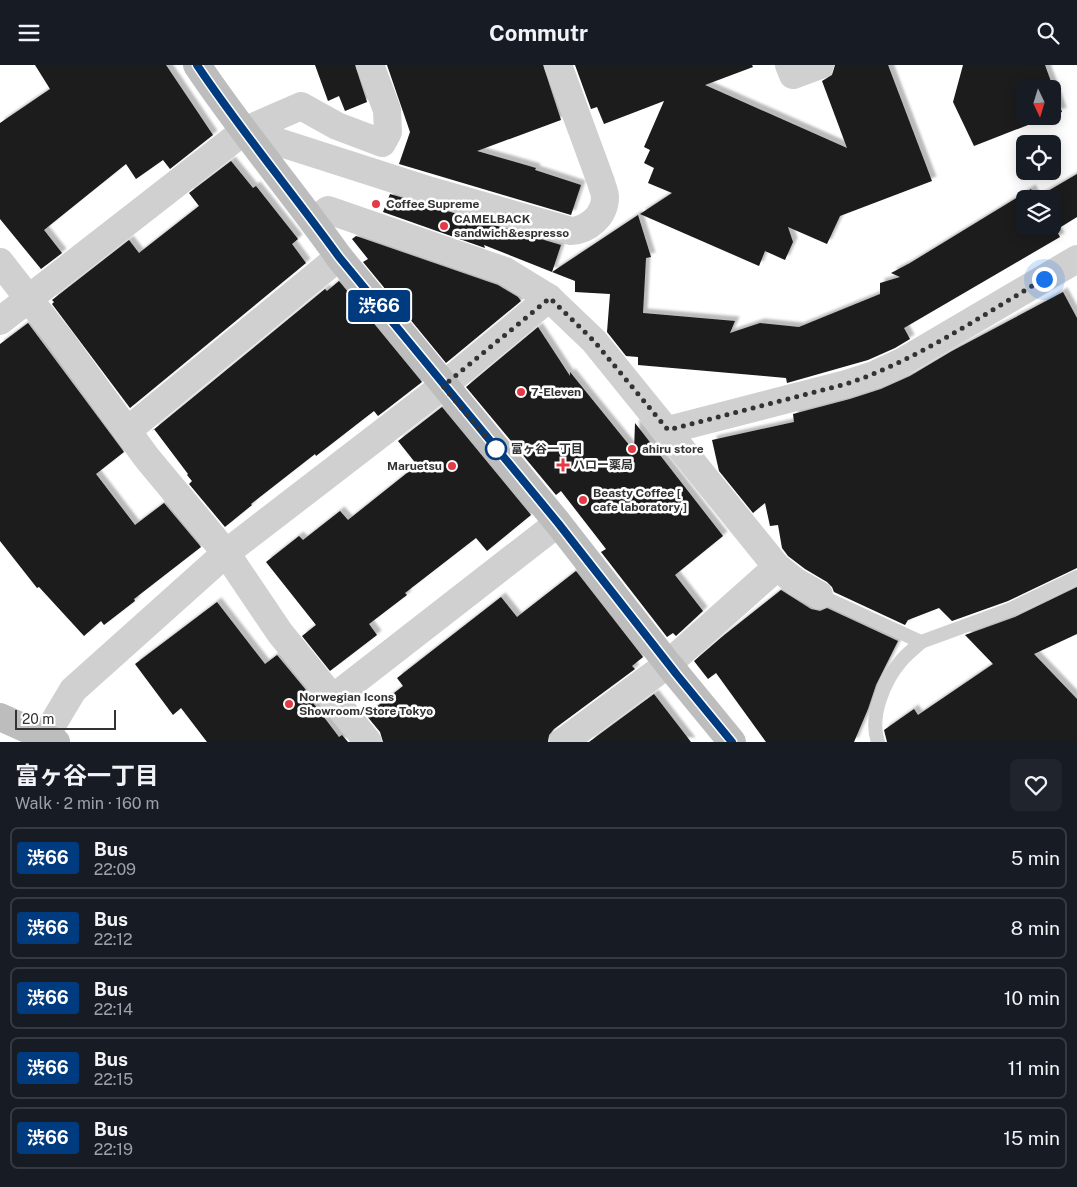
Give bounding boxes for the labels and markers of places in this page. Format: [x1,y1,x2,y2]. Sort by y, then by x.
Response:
place label: Coffee Supreme [386,197,480,211]
marker: Coffee Supreme [370,198,382,210]
place label: CAMELBACK sandwich&espresso [454,212,569,240]
marker: CAMELBACK sandwich&espresso [438,220,450,232]
place label: 7-Eleven [531,385,581,399]
marker: 7-Eleven [515,386,527,398]
marker: 富ヶ谷一丁目 [485,438,507,460]
place label: 富ヶ谷一丁目 [511,442,583,456]
place label: ahiru store [642,442,704,456]
marker: ahiru store [626,443,638,455]
place label: ハロー薬局 [573,458,633,472]
place label: Maruetsu [387,459,442,473]
marker: ハロー薬局 [557,459,569,471]
marker: Maruetsu [446,460,458,472]
place label: Beasty Coffee [ cafe laboratory ] [593,486,687,514]
marker: Beasty Coffee [ cafe laboratory ] [577,494,589,506]
place label: Norwegian Icons Showroom/Store Tokyo [299,690,433,718]
marker: Norwegian Icons Showroom/Store Tokyo [283,698,295,710]

